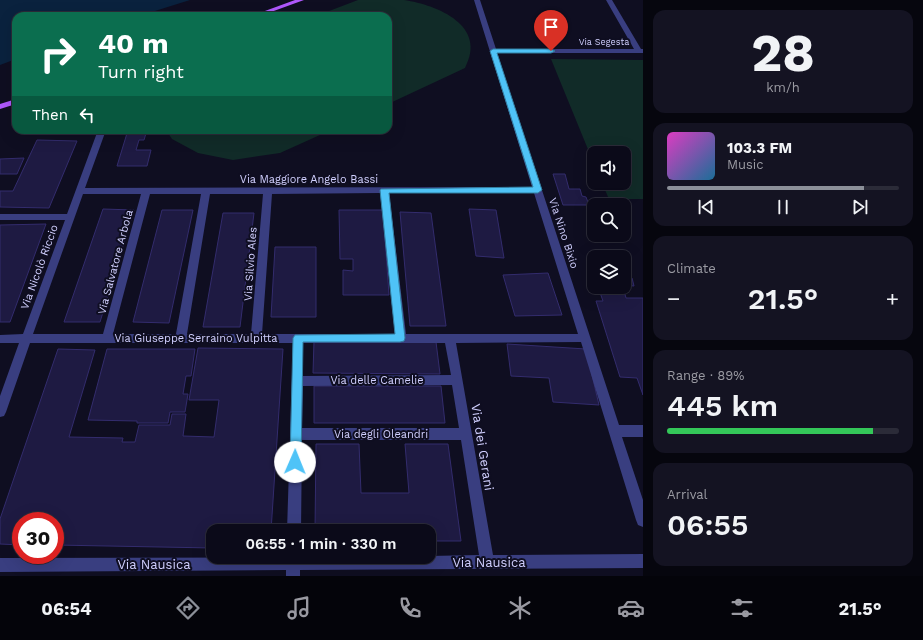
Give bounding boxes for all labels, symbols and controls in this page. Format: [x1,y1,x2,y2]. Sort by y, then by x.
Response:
pin [534,10,568,51]
icon: arrive [540,16,562,38]
text: 28 [751,23,815,84]
text: 40 m [98,27,168,60]
icon: right [32,28,84,80]
street label: Via Segesta [579,37,629,47]
text: Turn right [98,61,184,82]
text: km/h [766,80,800,95]
icon: left [76,104,98,126]
text: Then [32,106,68,124]
text: 103.3 FM [727,139,792,157]
map controls [587,146,631,294]
button: sound [587,146,631,190]
text: Music [727,157,764,172]
street label: Via Maggiore Angelo Bassi [240,173,378,186]
street label: Via Nino Bixio [546,196,581,270]
icon: previous [695,196,717,218]
icon: pause [772,196,794,218]
icon: next [849,196,871,218]
button: search [587,198,631,242]
street label: Via Salvatore Arbola [95,208,136,316]
street label: Via Nicolò Riccio [18,223,61,311]
street label: Via Silvio Ales [241,226,260,301]
button: layers [587,250,631,294]
text: Climate [667,261,716,276]
text: 21.5° [748,281,818,316]
text: − [667,286,680,311]
text: + [886,286,899,311]
street label: Via Giuseppe Serraino Vulpitta [114,332,278,345]
text: Range · 89% [667,368,744,383]
street label: Via delle Camelie [330,374,424,387]
text: 445 km [667,388,778,423]
street label: Via dei Gerani [468,403,497,492]
street label: Via degli Oleandri [334,428,428,441]
position arrow [274,441,316,483]
text: Arrival [667,487,708,502]
text: 06:55 [667,507,748,542]
speed limit sign: 30 [12,512,64,564]
text: 06:55 · 1 min · 330 m [245,535,397,553]
street label: Via Nausica [452,555,526,570]
street label: Via Nausica [117,557,191,572]
icon: directions [174,594,202,622]
icon: music [285,594,313,622]
icon: phone [396,594,424,622]
icon: climate [506,594,534,622]
icon: car [617,594,645,622]
icon: filters [728,594,756,622]
text: 06:54 [41,598,92,619]
text: 21.5° [839,598,882,619]

